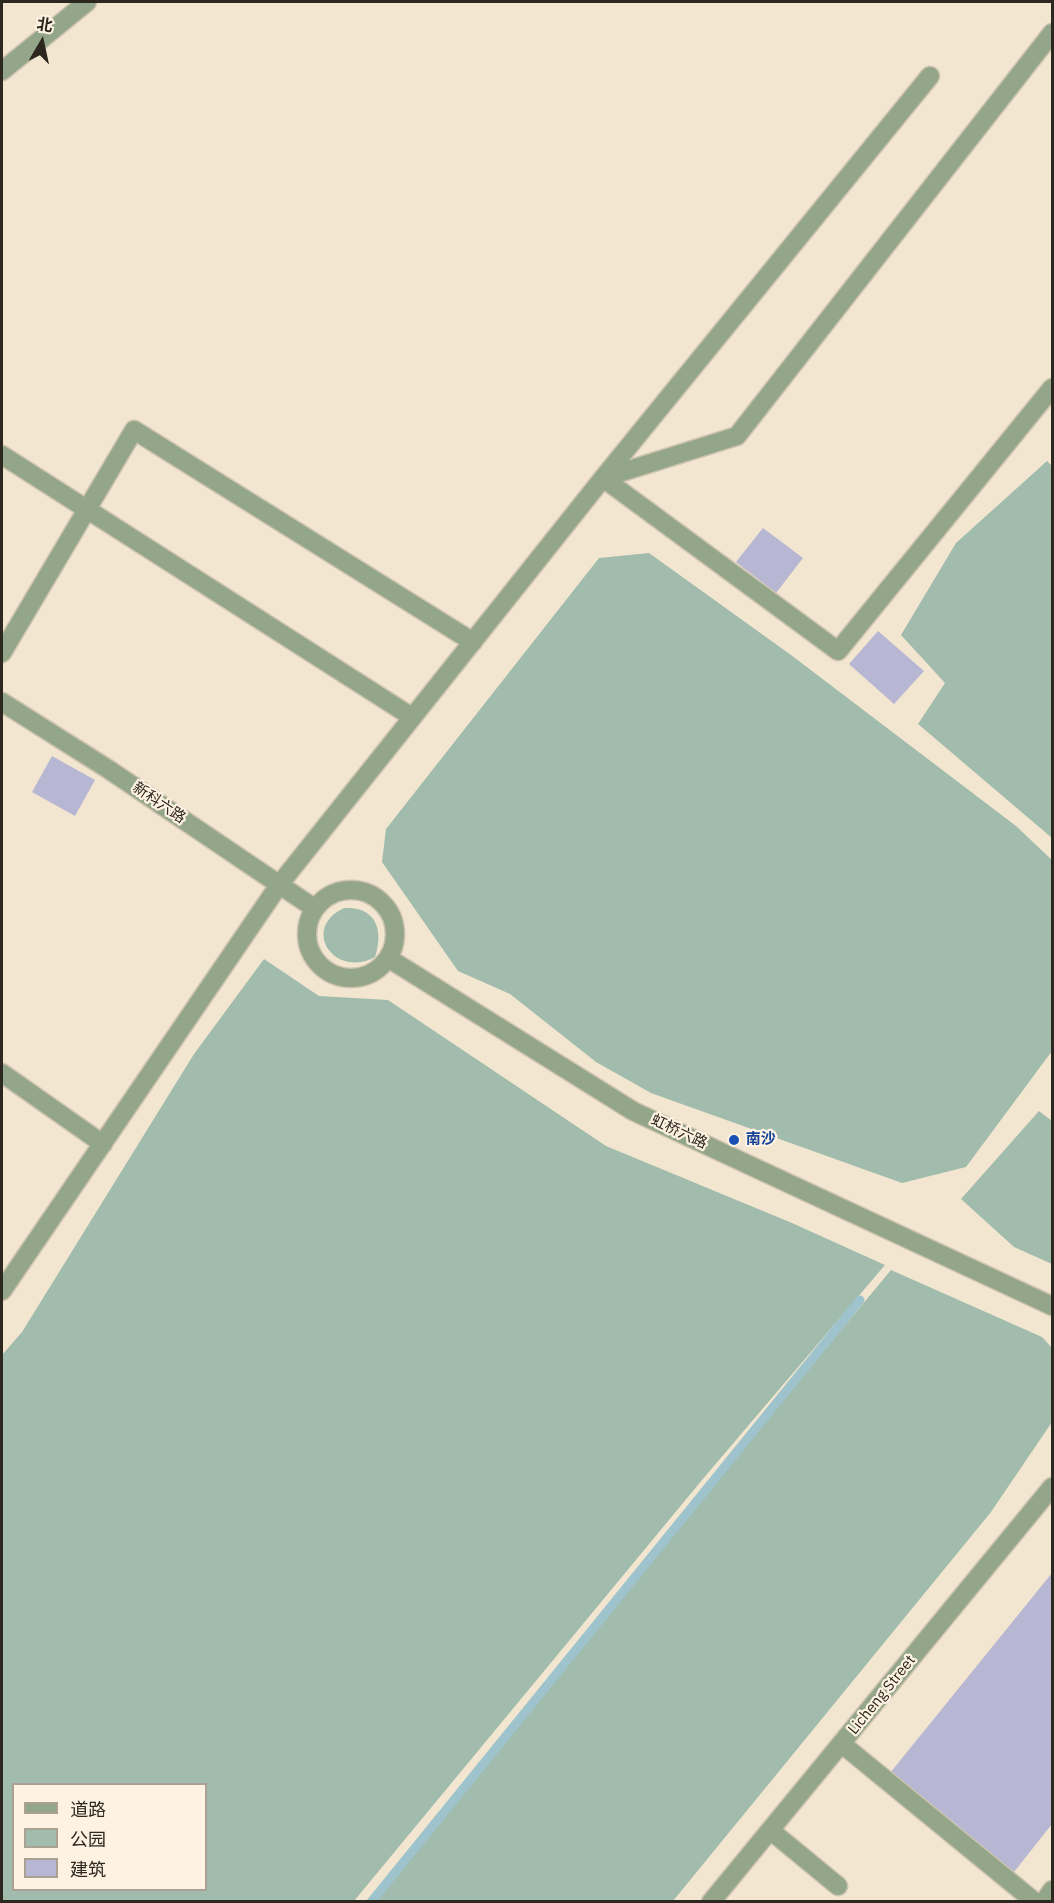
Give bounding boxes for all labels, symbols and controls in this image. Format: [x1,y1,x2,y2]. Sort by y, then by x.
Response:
north arrow [12,12,72,72]
text: 北 [35,13,54,35]
street label: 新科六路 [129,779,189,827]
street label: 虹桥六路 [648,1111,710,1153]
place label: 南沙 [746,1131,776,1149]
marker: 南沙 [727,1133,741,1147]
street label: Licheng Street [845,1652,919,1738]
legend [12,1783,207,1891]
text: 道路 [70,1798,106,1821]
text: 公园 [70,1828,106,1851]
text: 建筑 [70,1858,106,1881]

